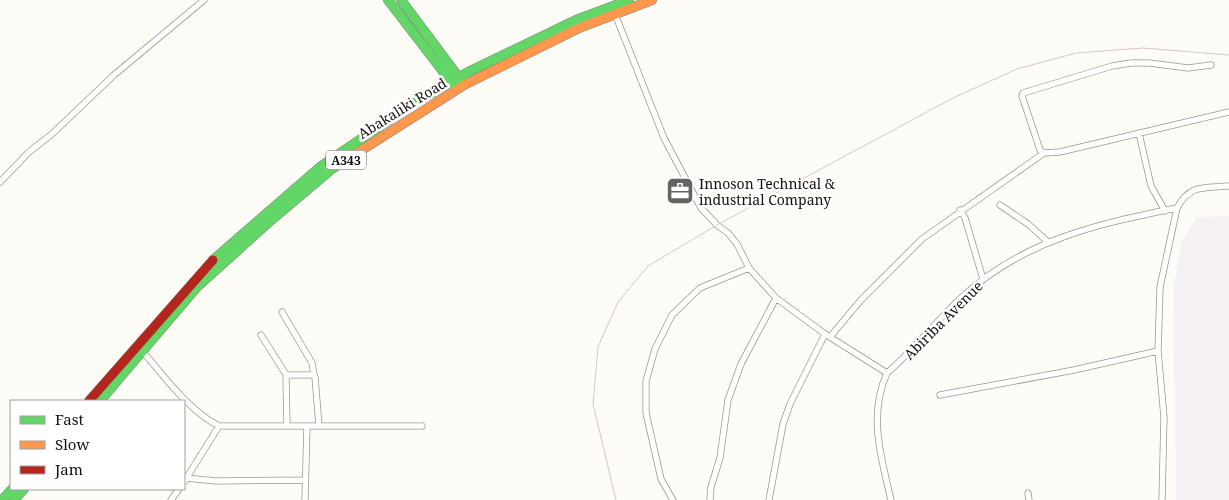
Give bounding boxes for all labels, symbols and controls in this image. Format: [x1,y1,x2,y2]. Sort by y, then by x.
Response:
street label: Abakaliki Road [354,73,450,143]
road number: A343 [326,150,366,170]
place label: Innoson Technical & industrial Company [699,174,836,209]
office icon: Innoson Technical & industrial Company [665,176,695,206]
street label: Abiriba Avenue [899,276,987,364]
legend [10,400,185,490]
text: Fast [55,409,84,429]
text: Slow [55,434,89,454]
text: Jam [54,459,83,479]

